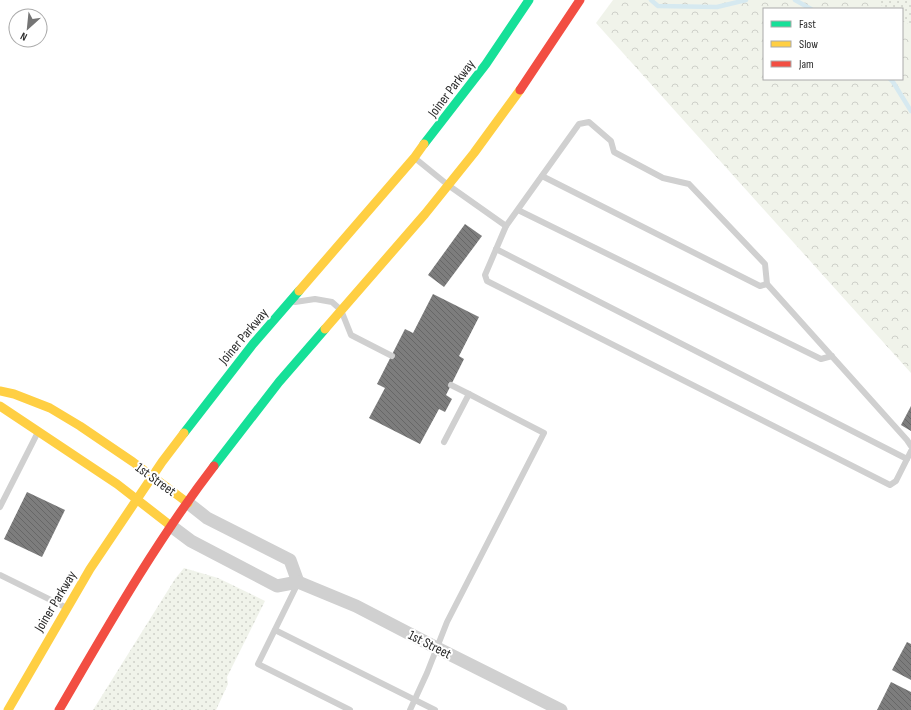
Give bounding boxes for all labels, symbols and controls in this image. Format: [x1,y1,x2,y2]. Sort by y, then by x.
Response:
north arrow [8,8,48,48]
legend [763,8,903,80]
text: Fast [799,17,816,32]
text: N [18,29,29,44]
text: Slow [799,37,818,52]
street label: Joiner Parkway [424,56,479,121]
text: Jam [798,57,814,72]
street label: Joiner Parkway [214,304,272,369]
street label: 1st Street [132,459,179,500]
street label: Joiner Parkway [30,567,81,636]
street label: 1st Street [405,626,454,662]

